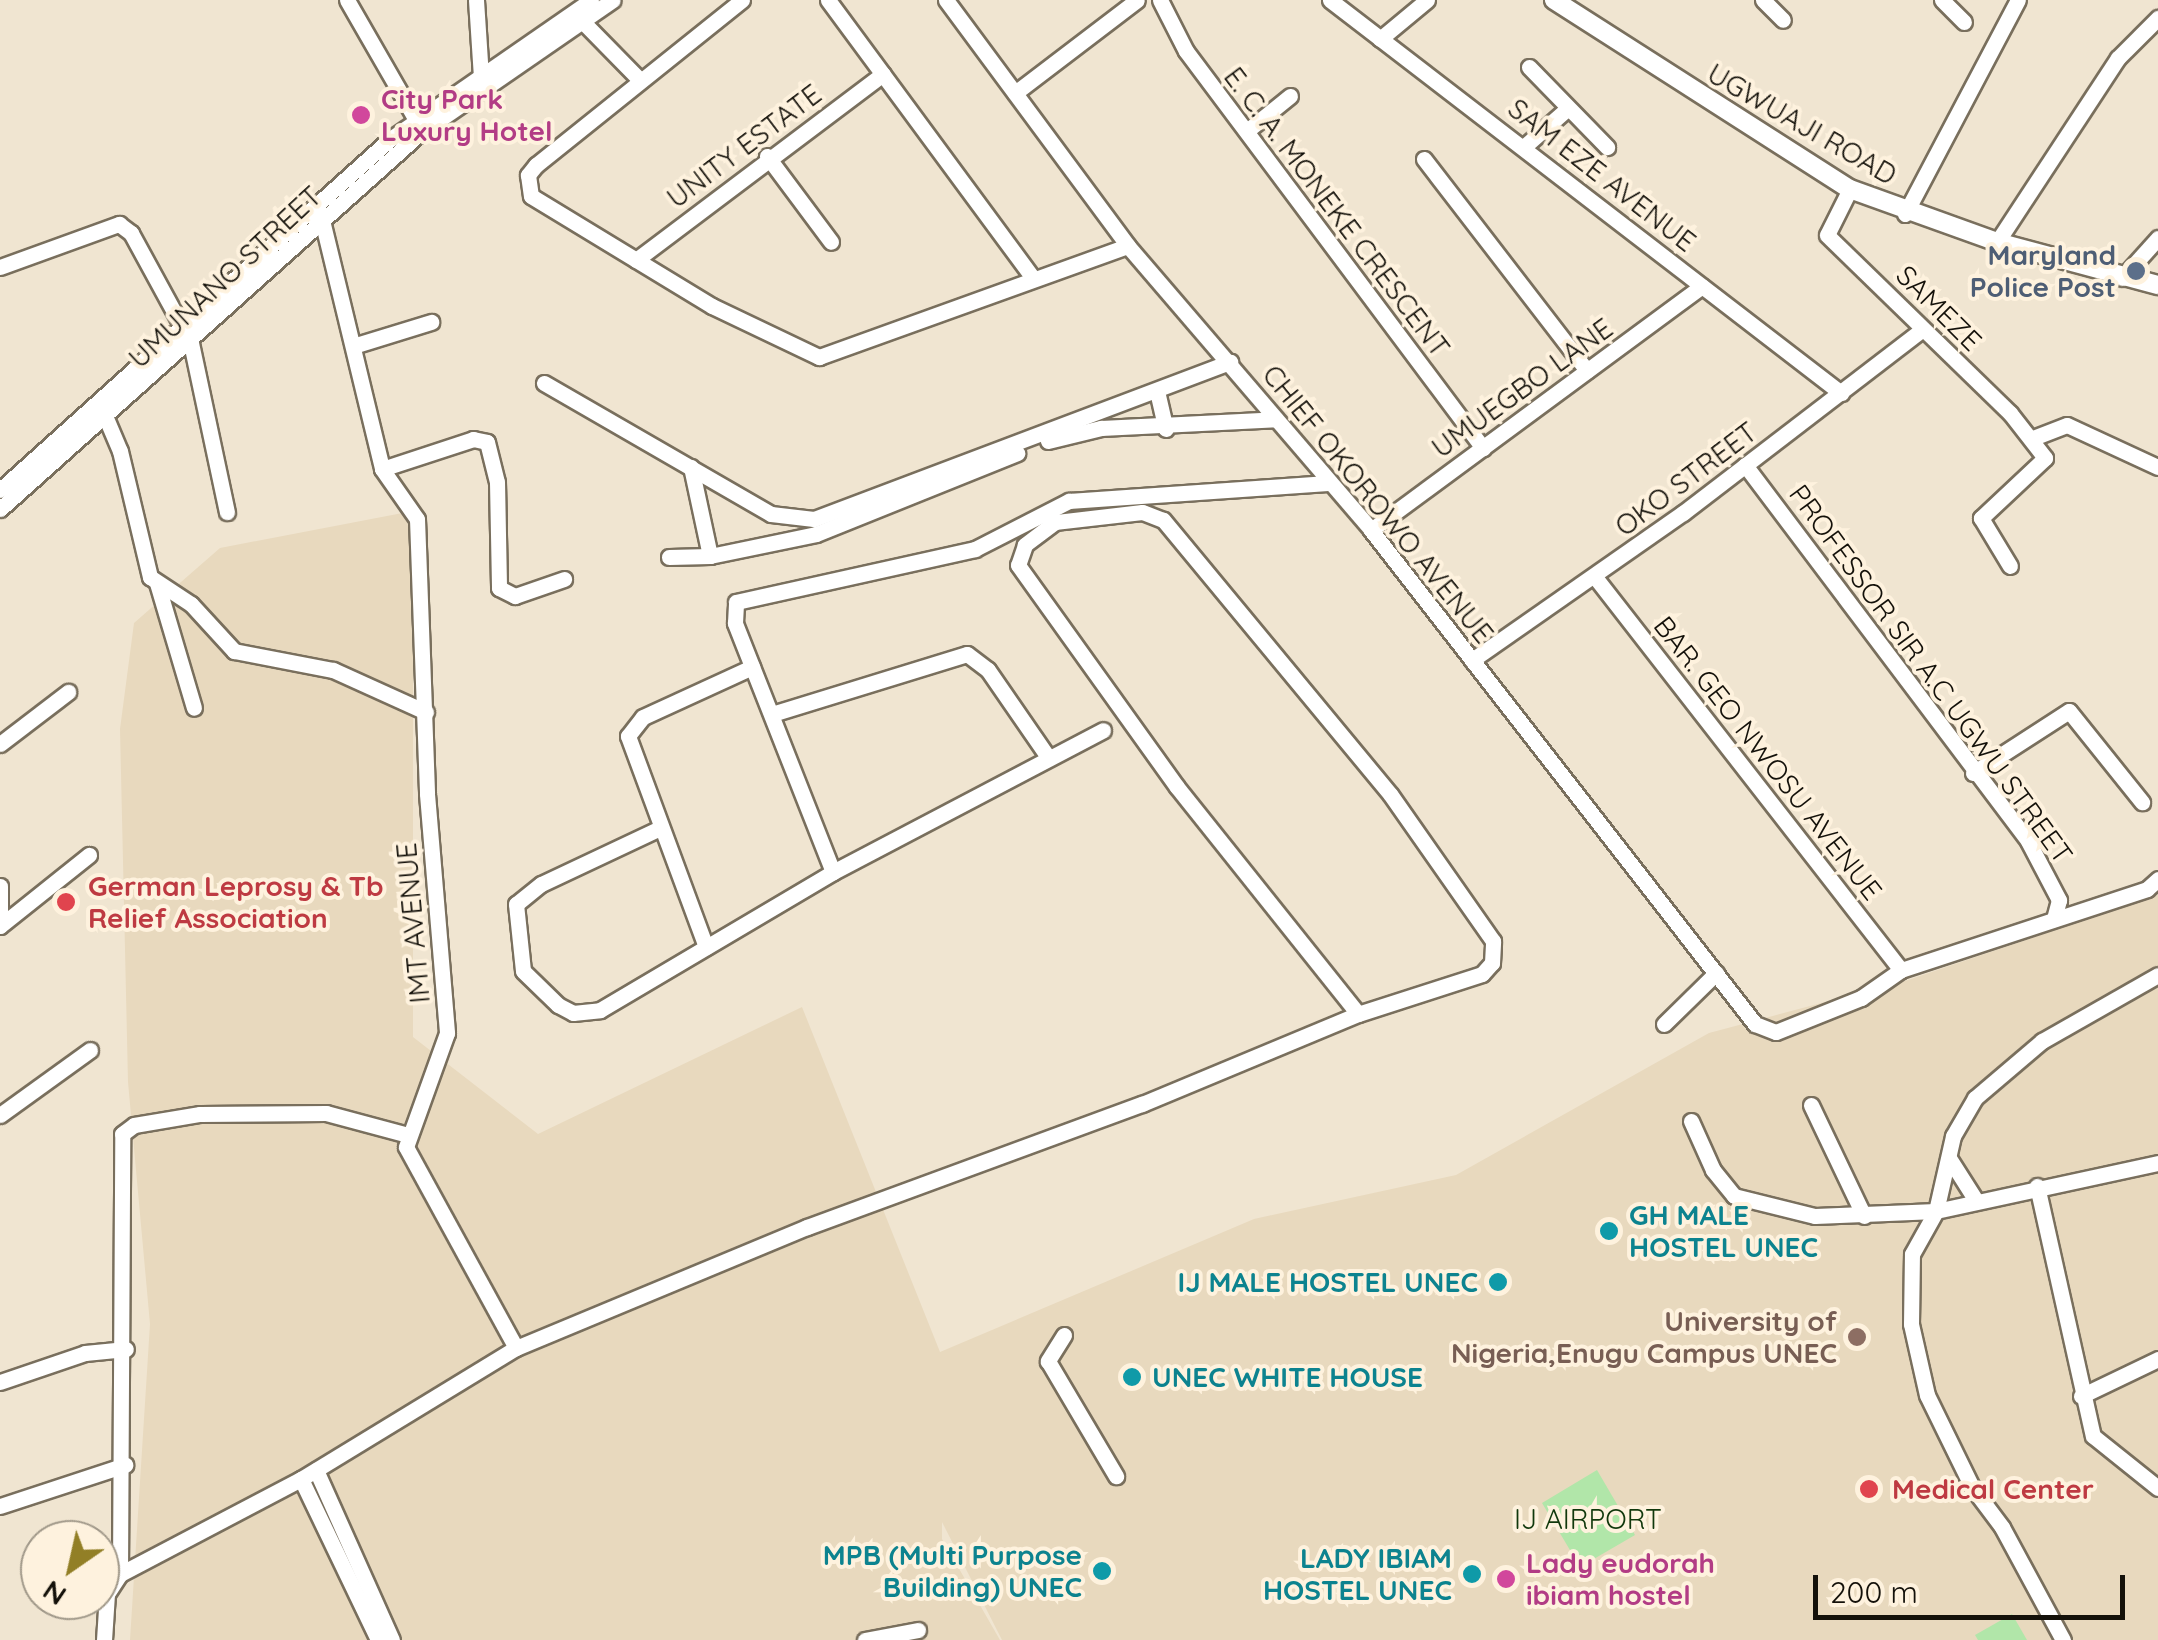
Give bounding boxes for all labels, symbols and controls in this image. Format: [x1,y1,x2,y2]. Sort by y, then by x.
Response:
street label: UGWUAJI ROAD [1702,56,1902,192]
street label: E. C. A. MONEKE CRESCENT [1217,61,1457,363]
street label: UNITY ESTATE [660,77,828,215]
place label: City Park Luxury Hotel [381,82,553,148]
street label: SAM EZE AVENUE [1502,91,1702,259]
marker: City Park Luxury Hotel [350,104,372,126]
street label: UMUNANO STREET [122,179,328,375]
place label: Maryland Police Post [1970,238,2116,304]
street label: SAMEZE [1889,258,1989,358]
marker: Maryland Police Post [2125,260,2147,282]
street label: UMUEGBO LANE [1425,311,1619,465]
street label: CHIEF OKOROWO AVENUE [1255,358,1501,650]
street label: OKO STREET [1609,415,1763,543]
street label: PROFESSOR SIR A.C UGWU STREET [1782,478,2080,870]
street label: BAR. GEO NWOSU AVENUE [1647,609,1889,907]
street label: IMT AVENUE [389,841,437,1005]
place label: German Leprosy & Tb Relief Association [88,869,384,935]
marker: German Leprosy & Tb Relief Association [53,889,79,915]
place label: GH MALE HOSTEL UNEC [1629,1198,1818,1264]
marker: GH MALE HOSTEL UNEC [1598,1220,1620,1242]
place label: IJ MALE HOSTEL UNEC [1177,1265,1478,1299]
marker: IJ MALE HOSTEL UNEC [1487,1271,1509,1293]
place label: University of Nigeria,Enugu Campus UNEC [1451,1304,1837,1370]
marker: University of Nigeria,Enugu Campus UNEC [1846,1326,1868,1348]
place label: UNEC WHITE HOUSE [1152,1360,1423,1394]
marker: UNEC WHITE HOUSE [1121,1366,1143,1388]
place label: Medical Center [1892,1472,2094,1506]
marker: Medical Center [1856,1476,1882,1502]
park label: IJ AIRPORT [1514,1502,1662,1536]
north arrow [20,1520,120,1620]
place label: MPB (Multi Purpose Building) UNEC [823,1538,1082,1604]
place label: LADY IBIAM HOSTEL UNEC [1263,1541,1452,1607]
place label: Lady eudorah ibiam hostel [1526,1546,1715,1612]
scale bar [1818,1555,2130,1617]
marker: MPB (Multi Purpose Building) UNEC [1091,1560,1113,1582]
marker: LADY IBIAM HOSTEL UNEC [1461,1563,1483,1585]
marker: Lady eudorah ibiam hostel [1495,1568,1517,1590]
text: N [36,1573,72,1614]
text: 200 m [1830,1573,1918,1611]

